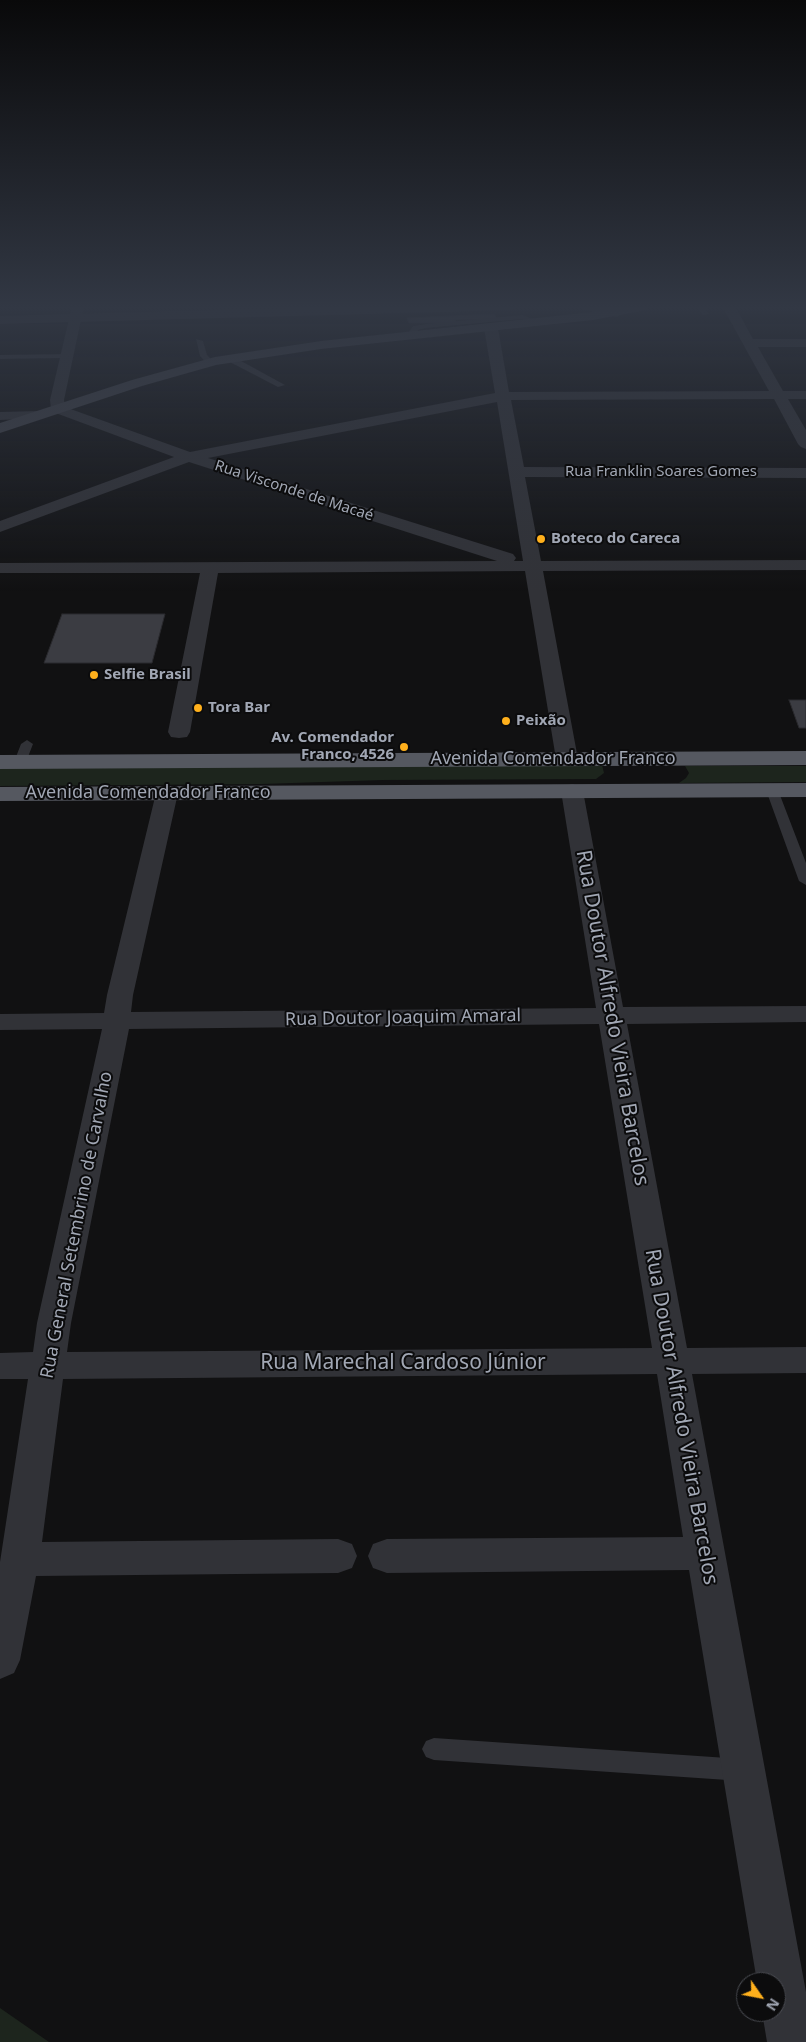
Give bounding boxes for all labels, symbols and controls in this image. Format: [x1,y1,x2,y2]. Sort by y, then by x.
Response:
street label: Rua Visconde de Macaé [212,457,376,525]
street label: Rua Franklin Soares Gomes [565,463,757,481]
place label: Boteco do Careca [551,530,680,548]
marker: Boteco do Careca [535,533,547,545]
place label: Selfie Brasil [104,666,191,684]
marker: Selfie Brasil [88,669,100,681]
place label: Tora Bar [208,699,270,717]
marker: Tora Bar [192,702,204,714]
place label: Peixão [516,712,566,730]
marker: Peixão [500,715,512,727]
place label: Av. Comendador Franco, 4526 [271,729,394,764]
marker: Av. Comendador Franco, 4526 [398,741,410,753]
street label: Avenida Comendador Franco [430,748,676,770]
street label: Avenida Comendador Franco [25,782,271,804]
street label: Rua Doutor Alfredo Vieira Barcelos [570,848,654,1188]
street label: Rua Doutor Joaquim Amaral [285,1005,521,1031]
street label: Rua General Setembrino de Carvalho [37,1070,117,1380]
street label: Rua Doutor Alfredo Vieira Barcelos [639,1247,723,1587]
street label: Rua Marechal Cardoso Júnior [260,1350,546,1376]
north arrow [736,1972,786,2022]
text: N [762,1995,784,2015]

